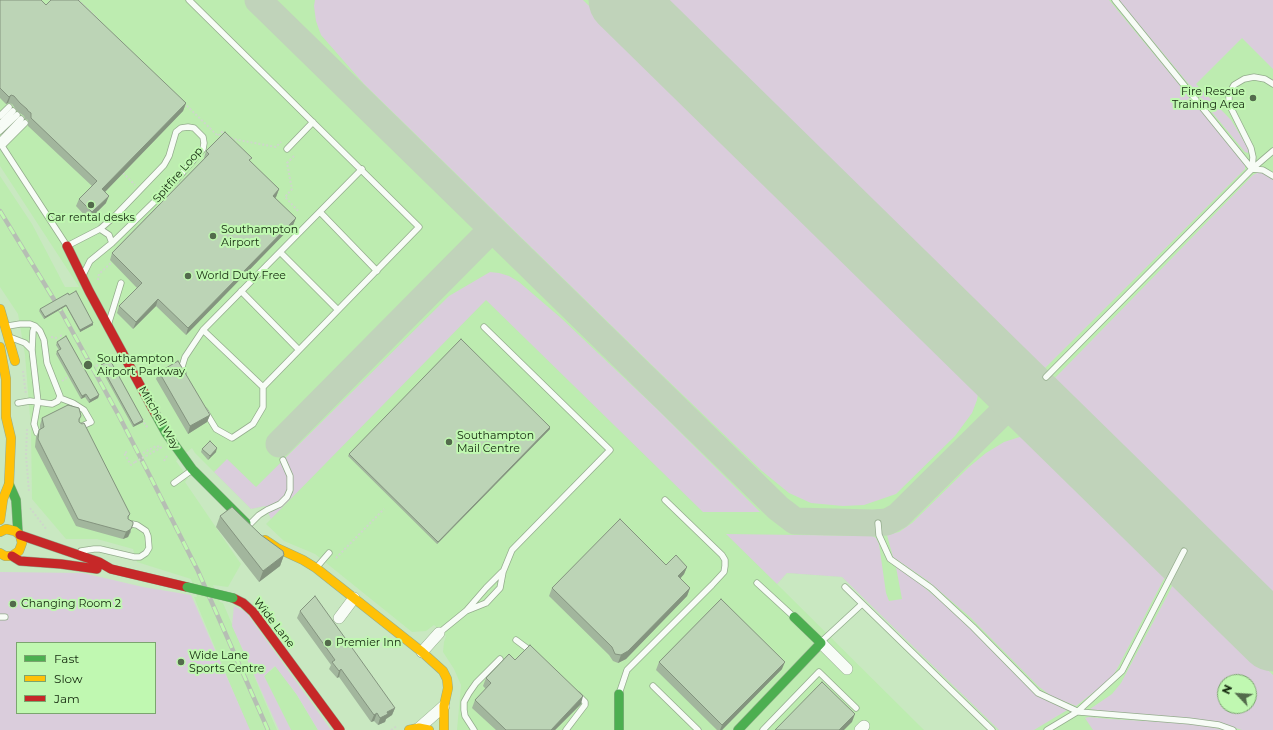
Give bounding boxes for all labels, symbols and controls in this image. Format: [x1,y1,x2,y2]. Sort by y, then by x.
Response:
place label: Fire Rescue Training Area [1172,85,1245,111]
marker: Fire Rescue Training Area [1248,93,1258,103]
street label: Spitfire Loop [150,144,206,206]
marker: Car rental desks [86,200,96,210]
place label: Car rental desks [47,211,135,225]
place label: Southampton Airport [221,223,298,249]
marker: Southampton Airport [208,231,218,241]
place label: World Duty Free [196,269,286,283]
marker: World Duty Free [183,271,193,281]
place label: Southampton Airport Parkway [97,352,185,378]
marker: Southampton Airport Parkway [82,359,94,371]
street label: Mitchell Way [136,384,182,452]
place label: Southampton Mail Centre [457,429,534,455]
marker: Southampton Mail Centre [444,437,454,447]
street label: Wide Lane [251,596,297,650]
place label: Changing Room 2 [21,597,121,611]
marker: Changing Room 2 [8,599,18,609]
place label: Premier Inn [336,636,401,650]
marker: Premier Inn [323,638,333,648]
legend [16,642,156,714]
place label: Wide Lane Sports Centre [189,649,264,675]
text: Fast [54,651,79,666]
marker: Wide Lane Sports Centre [176,657,186,667]
text: Slow [54,671,83,686]
north arrow [1217,674,1257,714]
text: N [1219,682,1235,696]
text: Jam [54,691,80,706]

